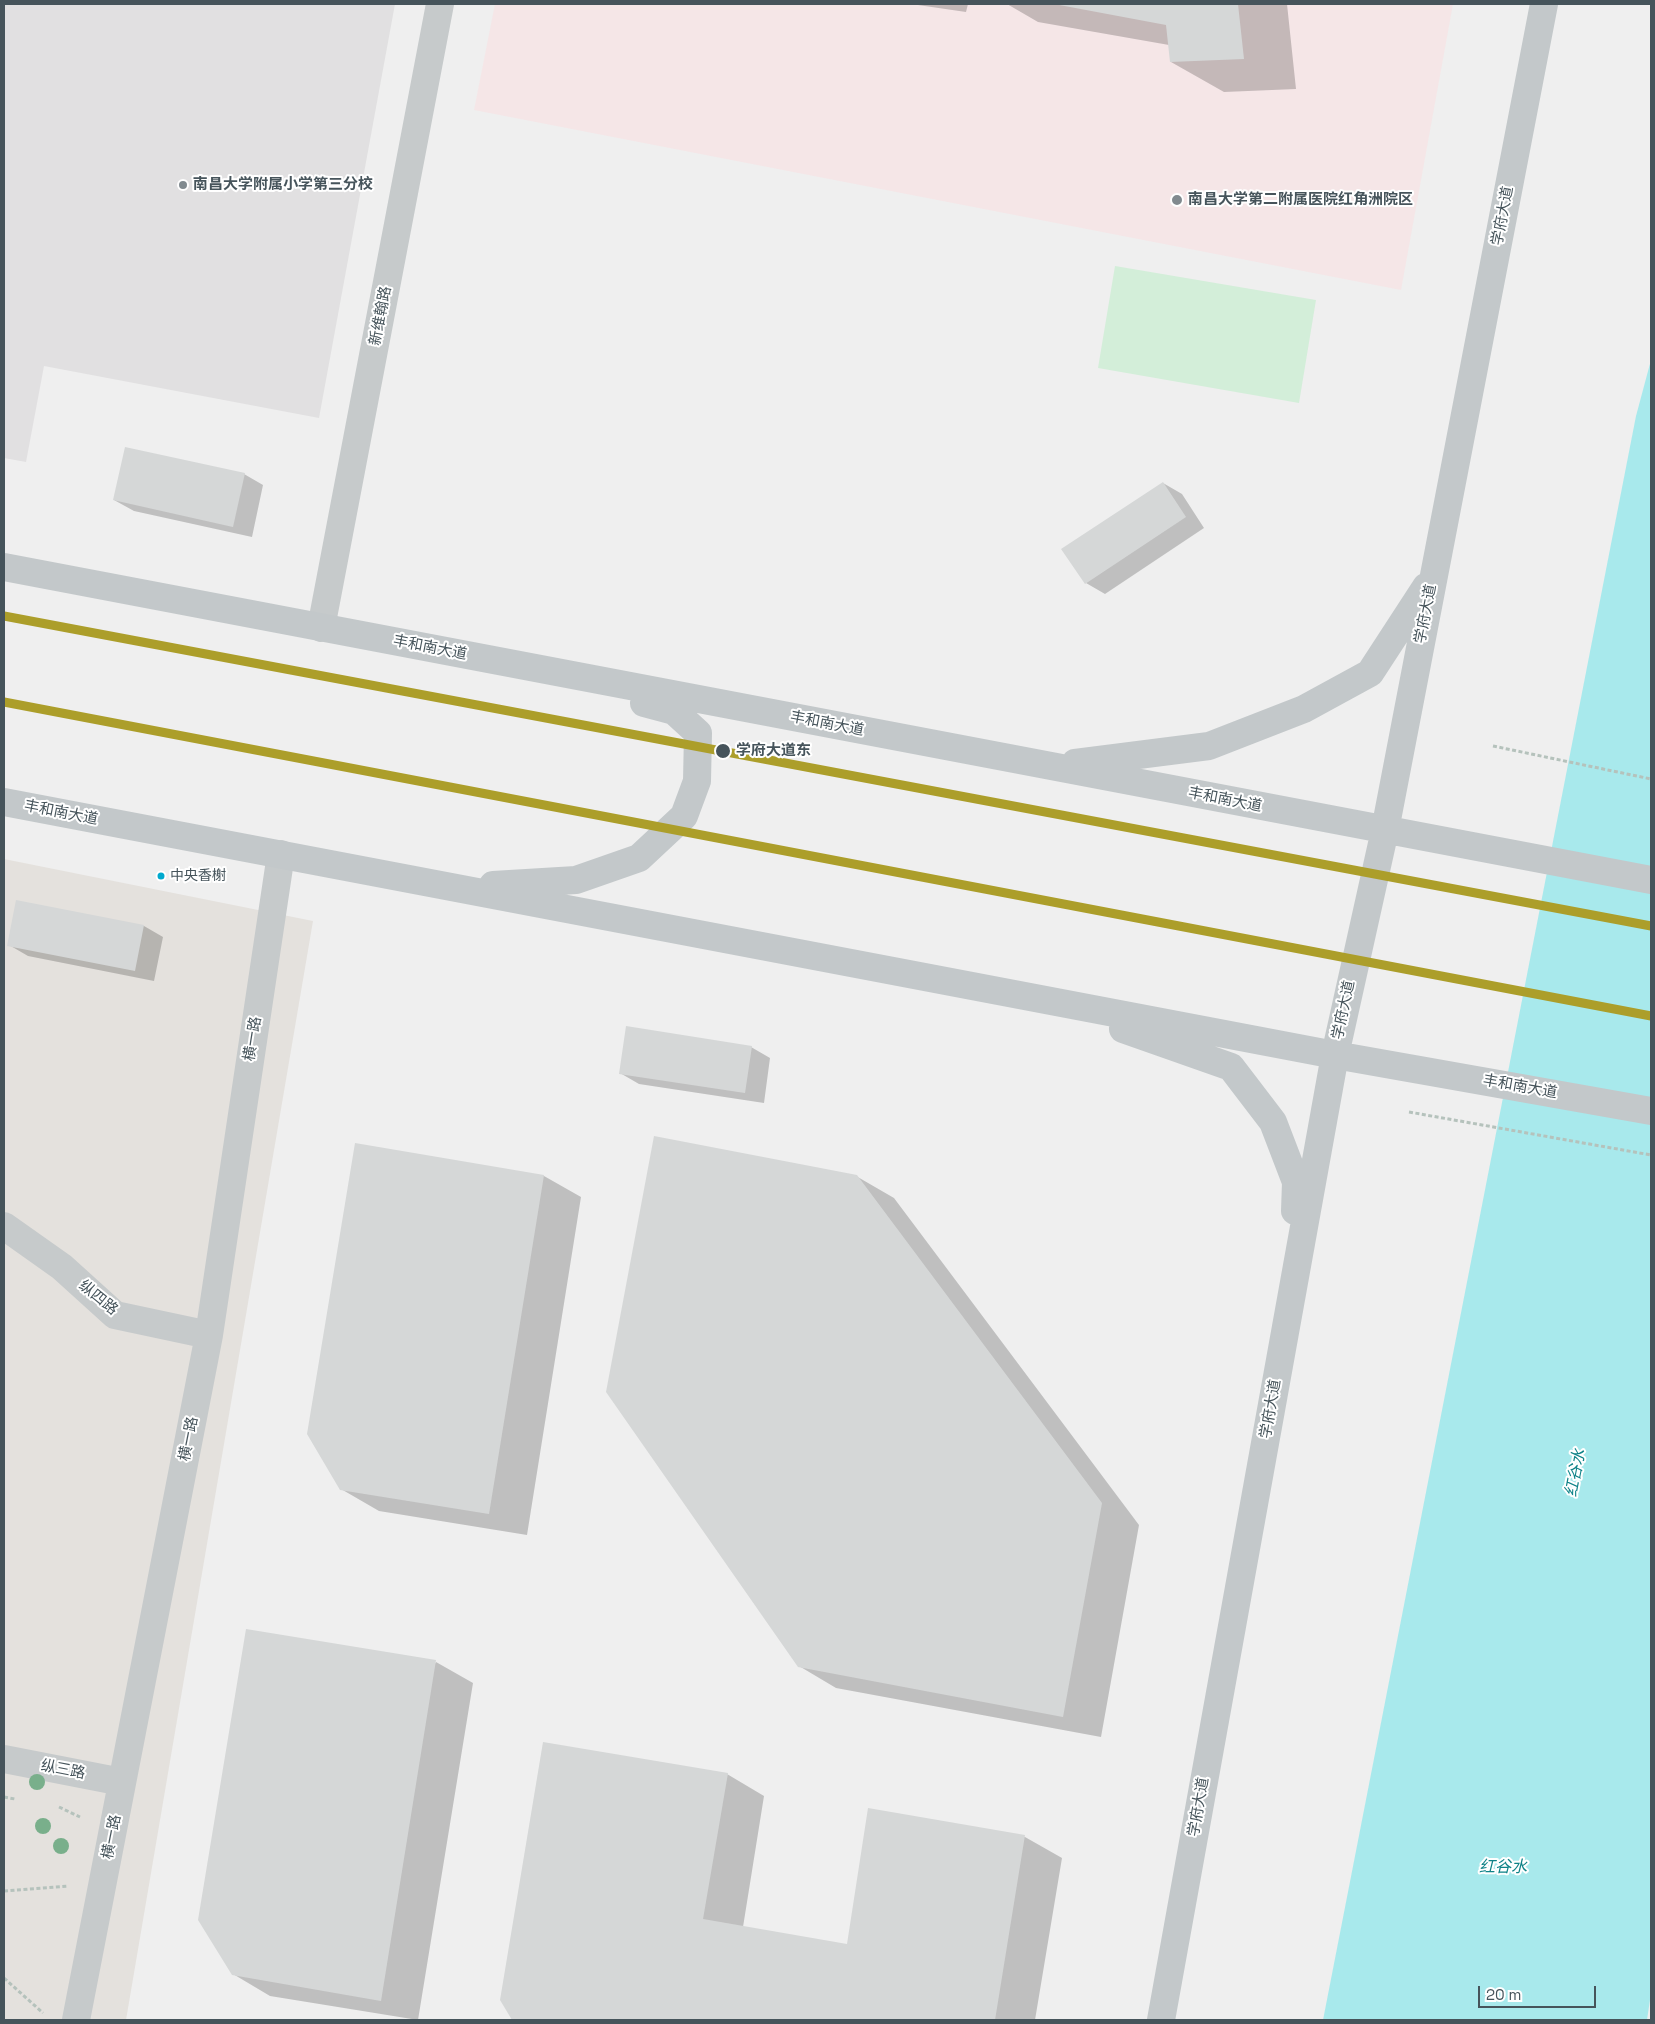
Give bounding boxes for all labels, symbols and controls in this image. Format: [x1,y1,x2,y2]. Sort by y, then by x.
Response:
place label: 南昌大学附属小学第三分校 [193,176,373,194]
marker: 南昌大学附属小学第三分校 [177,179,189,191]
street label: 学府大道 [1488,185,1518,247]
place label: 南昌大学第二附属医院红角洲院区 [1188,191,1413,209]
marker: 南昌大学第二附属医院红角洲院区 [1170,193,1184,207]
street label: 新维翰路 [366,285,396,347]
street label: 学府大道 [1411,583,1441,645]
street label: 丰和南大道 [391,632,469,664]
street label: 丰和南大道 [788,708,866,740]
marker: 学府大道东 [714,742,732,760]
place label: 学府大道东 [736,742,811,760]
street label: 丰和南大道 [1186,784,1264,816]
street label: 丰和南大道 [22,797,100,829]
place label: 中央香榭 [170,868,226,884]
marker: 中央香榭 [156,871,166,881]
street label: 学府大道 [1329,979,1359,1041]
street label: 横一路 [241,1015,265,1063]
street label: 丰和南大道 [1482,1072,1558,1102]
street label: 纵四路 [75,1277,121,1319]
street label: 学府大道 [1257,1378,1285,1440]
street label: 横一路 [176,1415,202,1463]
water label: 红谷水 [1562,1448,1590,1498]
street label: 纵三路 [39,1757,87,1783]
street label: 学府大道 [1185,1776,1213,1838]
street label: 横一路 [99,1813,125,1861]
water label: 红谷水 [1479,1858,1527,1878]
scale bar [1480,1976,1598,2008]
text: 20 m [1486,1985,1521,2004]

